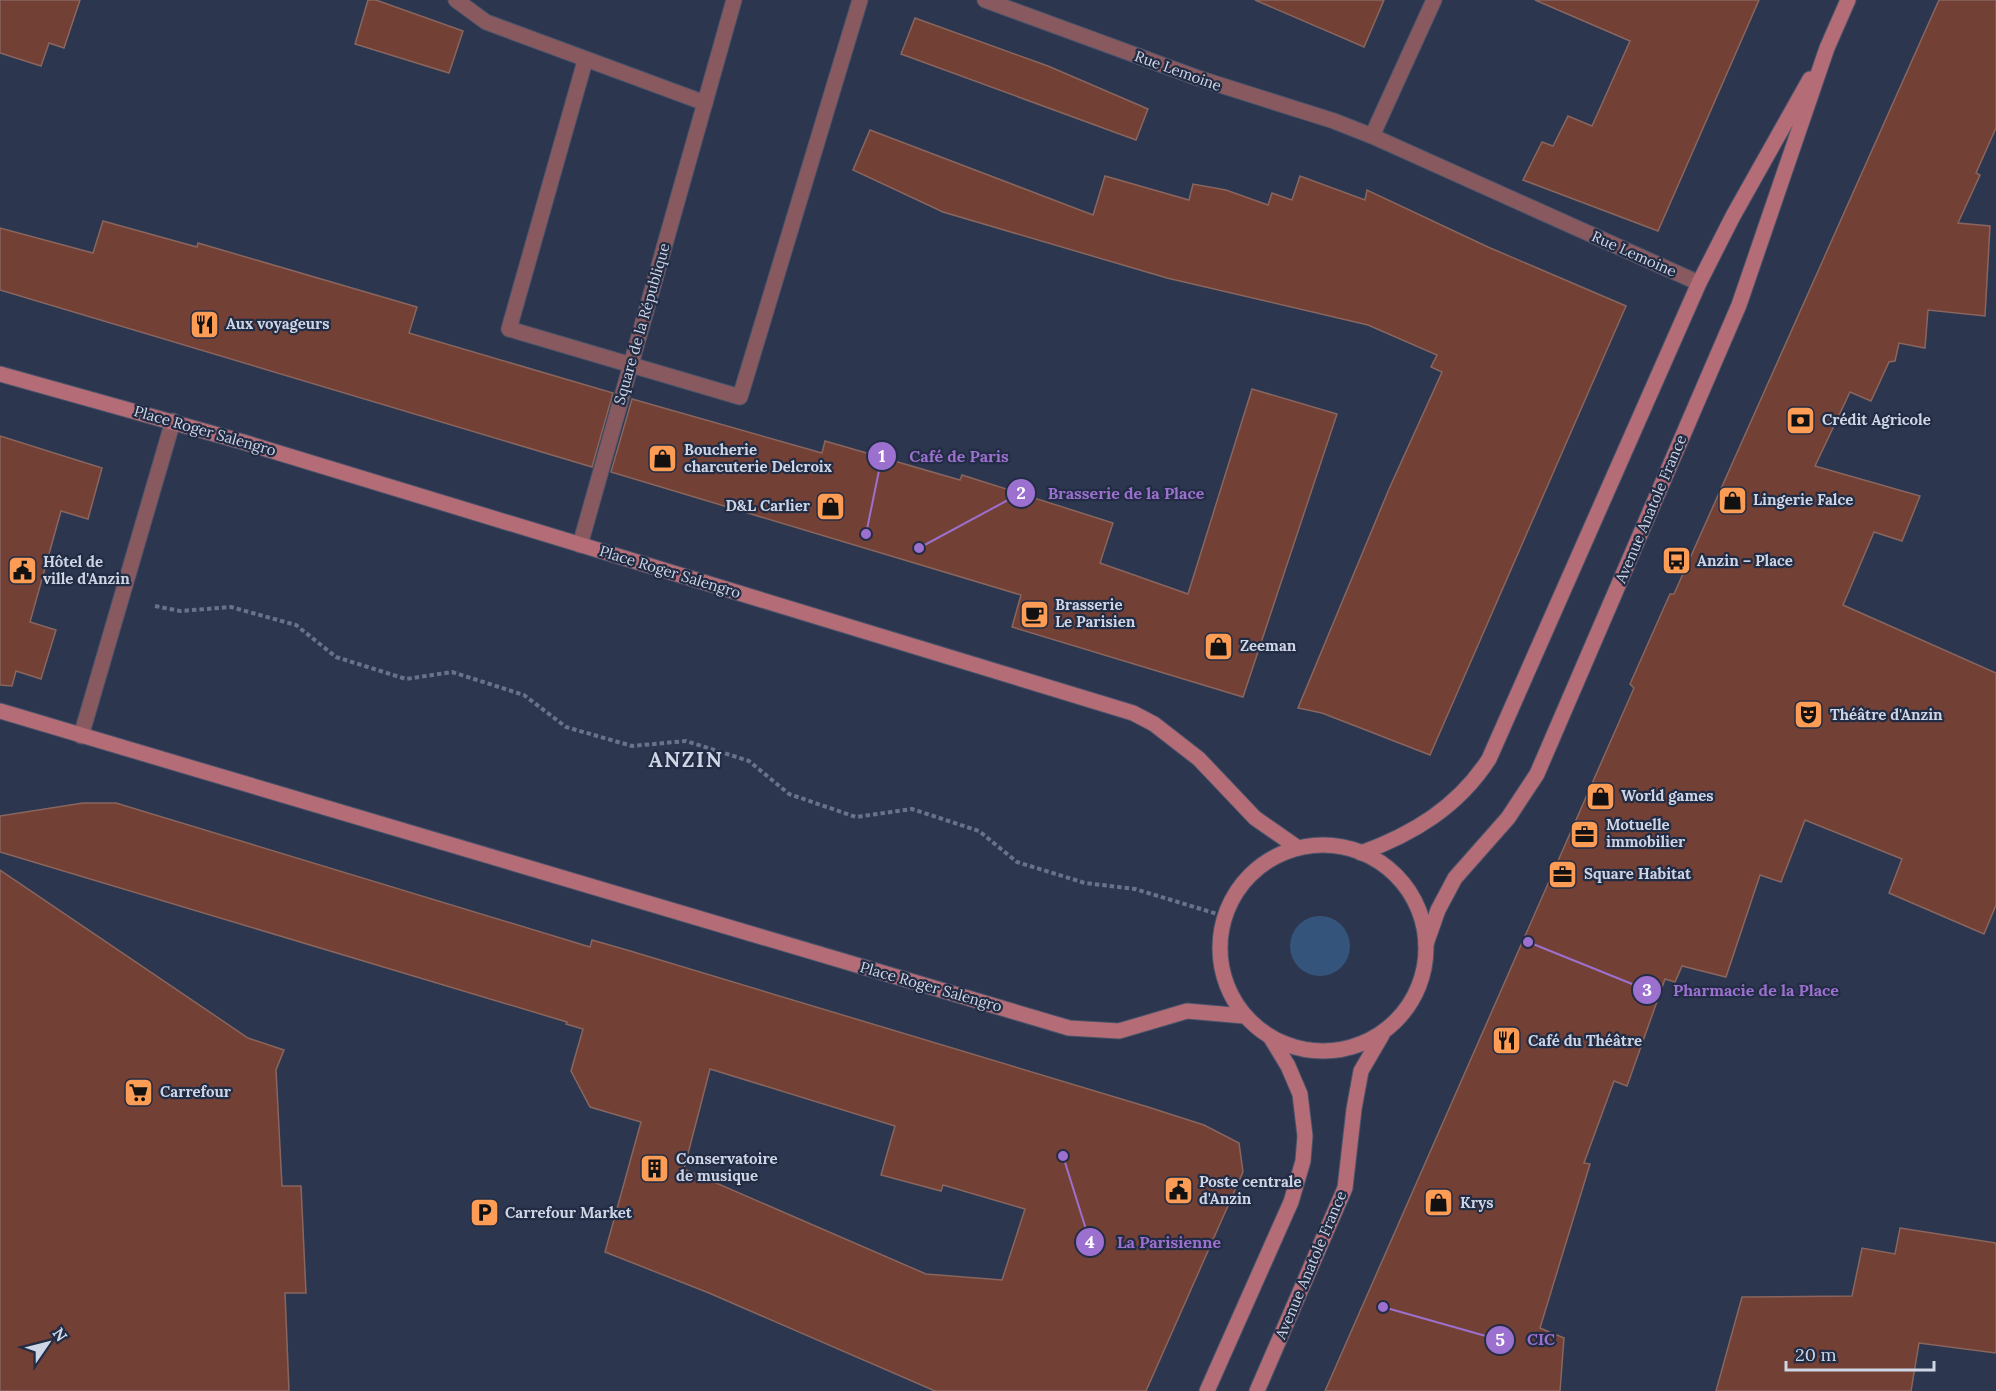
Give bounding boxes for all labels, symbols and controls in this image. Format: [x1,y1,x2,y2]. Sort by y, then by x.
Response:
street label: Rue Lemoine [1132,46,1224,95]
street label: Rue Lemoine [1589,226,1680,281]
street label: Square de la République [609,241,674,407]
restaurant icon: Aux voyageurs [189,308,221,340]
place label: Aux voyageurs [226,314,330,333]
street label: Place Roger Salengro [132,401,278,460]
bank icon: Crédit Agricole [1785,404,1817,436]
place label: Crédit Agricole [1822,410,1931,429]
street label: Avenue Anatole France [1610,432,1690,587]
callout: Café de Paris [867,439,1021,473]
place label: Boucherie charcuterie Delcroix [684,440,832,476]
shop icon: Boucherie charcuterie Delcroix [647,443,679,475]
text: 1 [878,444,886,467]
text: Café de Paris [909,446,1009,466]
callout: Brasserie de la Place [1006,476,1217,510]
text: 2 [1016,481,1026,504]
text: Brasserie de la Place [1048,483,1205,503]
shop icon: Lingerie Falce [1716,484,1748,516]
shop icon: D&L Carlier [815,490,847,522]
place label: Lingerie Falce [1753,490,1853,509]
place label: D&L Carlier [725,496,811,515]
street label: Place Roger Salengro [597,541,743,602]
bus stop icon: Anzin – Place [1660,545,1692,577]
place label: Anzin – Place [1697,551,1793,570]
place label: Hôtel de ville d'Anzin [43,552,130,588]
public building icon: Hôtel de ville d'Anzin [6,555,38,587]
place label: Brasserie Le Parisien [1055,595,1136,631]
cafe icon: Brasserie Le Parisien [1018,598,1050,630]
shop icon: Zeeman [1203,630,1235,662]
place label: Zeeman [1240,636,1297,655]
theatre icon: Théâtre d'Anzin [1793,699,1825,731]
place label: Théâtre d'Anzin [1830,705,1943,724]
district label: ANZIN [649,746,723,773]
shop icon: World games [1584,780,1616,812]
place label: World games [1621,786,1714,805]
place label: Motuelle immobilier [1606,815,1686,851]
office icon: Motuelle immobilier [1569,818,1601,850]
office icon: Square Habitat [1547,858,1579,890]
place label: Square Habitat [1584,864,1692,883]
street label: Place Roger Salengro [858,957,1004,1016]
callout: Pharmacie de la Place [1632,973,1851,1007]
text: 3 [1642,978,1652,1001]
text: Pharmacie de la Place [1673,980,1839,1000]
restaurant icon: Café du Théâtre [1491,1025,1523,1057]
place label: Café du Théâtre [1528,1031,1642,1050]
supermarket icon: Carrefour [123,1076,155,1108]
place label: Carrefour [160,1082,232,1101]
place label: Conservatoire de musique [676,1149,778,1185]
building icon: Conservatoire de musique [639,1152,671,1184]
place label: Poste centrale d'Anzin [1199,1172,1302,1208]
public building icon: Poste centrale d'Anzin [1162,1175,1194,1207]
shop icon: Krys [1423,1187,1455,1219]
street label: Avenue Anatole France [1270,1188,1350,1343]
place label: Krys [1460,1193,1494,1212]
parking icon: Carrefour Market [468,1197,500,1229]
place label: Carrefour Market [505,1203,633,1222]
callout: La Parisienne [1075,1225,1233,1259]
text: 4 [1085,1230,1095,1253]
text: La Parisienne [1117,1232,1222,1252]
north arrow [18,1313,78,1373]
callout: CIC [1485,1323,1567,1357]
text: N [49,1324,72,1345]
text: 5 [1495,1328,1505,1351]
text: CIC [1527,1329,1555,1349]
scale bar [1786,1334,1934,1372]
text: 20 m [1795,1343,1837,1366]

